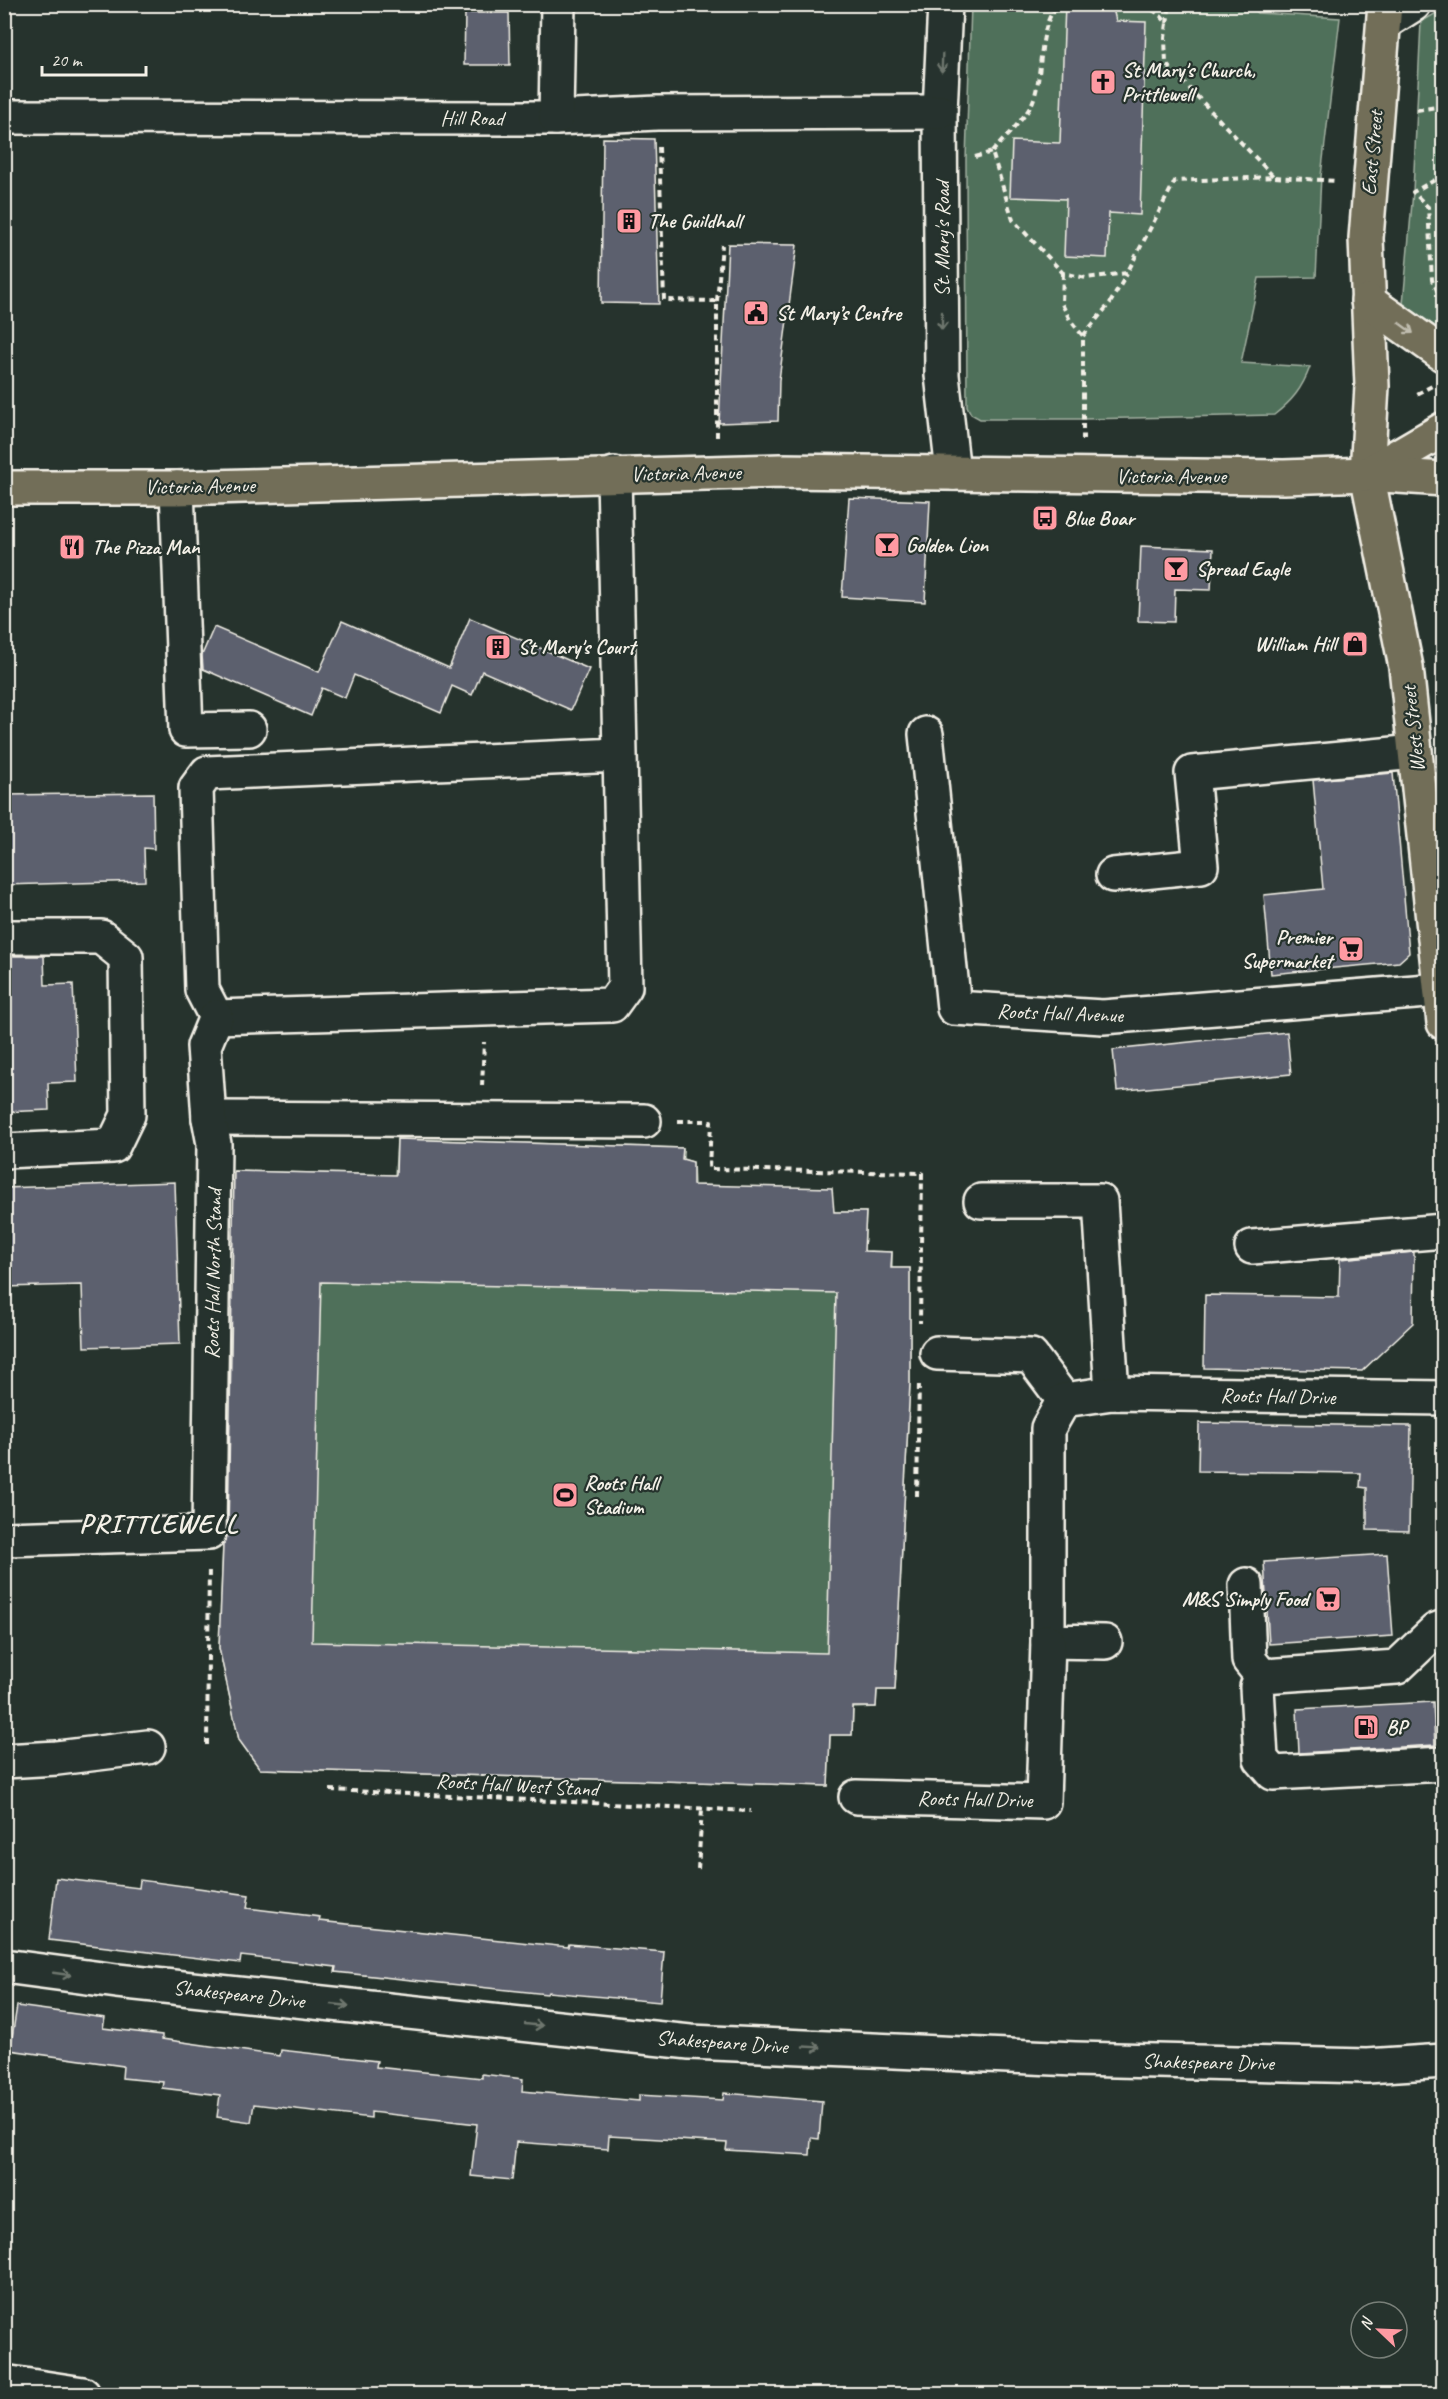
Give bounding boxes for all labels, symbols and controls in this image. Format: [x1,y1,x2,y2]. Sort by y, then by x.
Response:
scale bar [42,39,146,77]
text: 20 m [51,49,84,71]
one-way arrow [937,52,948,72]
place label: St Mary's Church, Prittlewell [1122,57,1256,107]
church icon: St Mary's Church, Prittlewell [1088,67,1118,97]
street label: Hill Road [441,105,506,131]
street label: East Street [1355,108,1389,196]
street label: St. Mary's Road [929,177,955,297]
building icon: The Guildhall [614,206,644,236]
place label: The Guildhall [648,208,746,234]
public building icon: St Mary’s Centre [741,298,771,328]
place label: St Mary’s Centre [776,300,903,326]
one-way arrow [936,310,948,330]
one-way arrow [1397,322,1413,334]
street label: Victoria Avenue [631,459,743,487]
street label: Victoria Avenue [1116,463,1228,489]
street label: Victoria Avenue [145,472,257,500]
bus stop icon: Blue Boar [1030,503,1060,533]
place label: Blue Boar [1064,505,1137,531]
bar icon: Golden Lion [872,530,902,560]
restaurant icon: The Pizza Man [57,532,87,562]
place label: Golden Lion [906,532,990,558]
place label: The Pizza Man [92,534,201,560]
bar icon: Spread Eagle [1161,554,1191,584]
place label: Spread Eagle [1196,556,1291,582]
shop icon: William Hill [1340,629,1370,659]
place label: William Hill [1255,631,1340,657]
building icon: St Mary's Court [483,632,513,662]
place label: St Mary's Court [518,634,638,660]
street label: West Street [1395,683,1430,773]
place label: Premier Supermarket [1242,924,1335,974]
supermarket icon: Premier Supermarket [1336,934,1366,964]
street label: Roots Hall Avenue [997,998,1125,1028]
street label: Roots Hall North Stand [199,1185,228,1359]
street label: Roots Hall Drive [1220,1382,1337,1410]
place label: Roots Hall Stadium [584,1470,662,1520]
sports icon: Roots Hall Stadium [550,1480,580,1510]
district label: PRITTLEWELL [79,1506,239,1540]
supermarket icon: M&S Simply Food [1313,1584,1343,1614]
place label: M&S Simply Food [1182,1586,1312,1612]
fuel station icon: BP [1351,1712,1381,1742]
place label: BP [1386,1714,1410,1740]
street label: Roots Hall West Stand [435,1768,602,1802]
street label: Roots Hall Drive [917,1785,1034,1813]
one-way arrow [52,1969,72,1980]
street label: Shakespeare Drive [172,1974,308,2014]
one-way arrow [329,2000,349,2011]
one-way arrow [523,2020,543,2031]
street label: Shakespeare Drive [655,2024,791,2060]
one-way arrow [801,2042,821,2053]
street label: Shakespeare Drive [1142,2048,1276,2076]
north arrow [1349,2300,1409,2360]
text: N [1355,2313,1378,2333]

